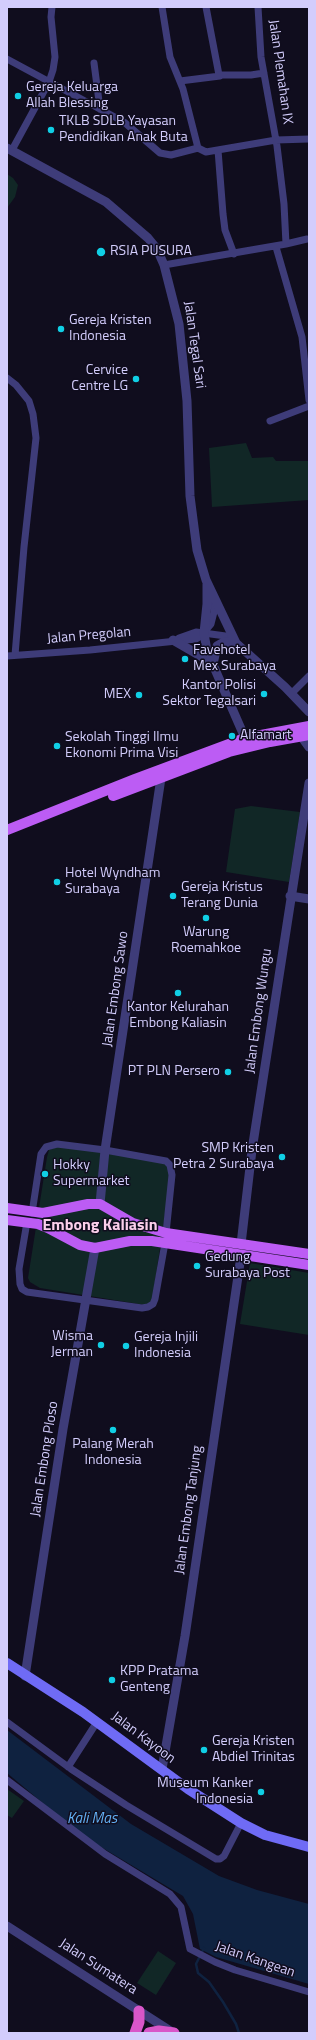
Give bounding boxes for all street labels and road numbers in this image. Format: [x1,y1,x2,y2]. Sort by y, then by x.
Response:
street label: Jalan Plemahan IX [264,19,296,125]
street label: Jalan Tegal Sari [180,300,208,390]
street label: Jalan Pregolan [46,624,132,648]
street label: Jalan Embong Sawo [100,930,132,1048]
street label: Jalan Embong Wungu [242,948,276,1074]
street label: Jalan Embong Ploso [28,1400,62,1518]
street label: Jalan Embong Tanjung [172,1445,206,1575]
street label: Jalan Kayoon [108,1708,178,1768]
street label: Jalan Sumatera [56,1936,140,1998]
street label: Jalan Kangean [213,1939,297,1981]

